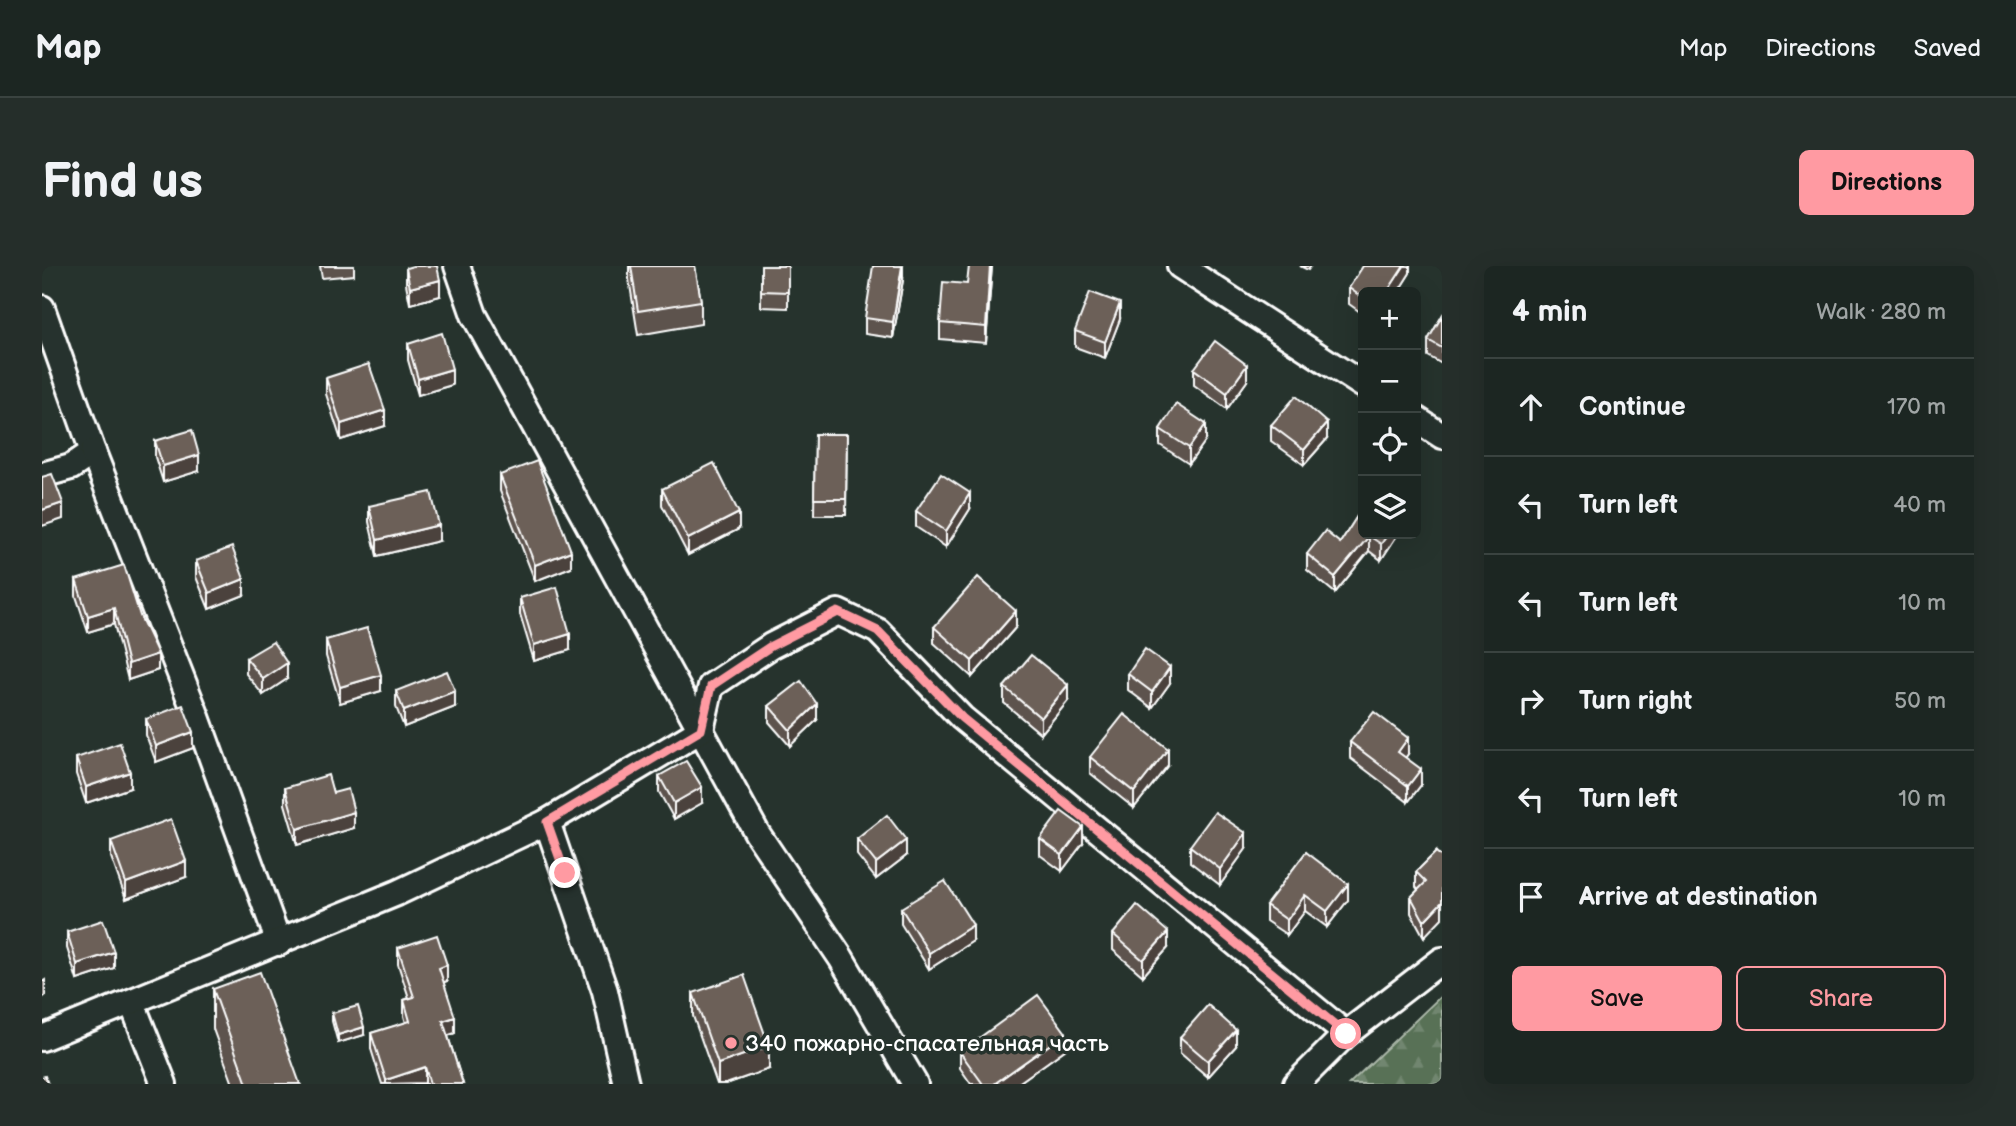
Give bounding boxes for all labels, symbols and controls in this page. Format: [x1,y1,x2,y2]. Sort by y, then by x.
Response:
text: Map [35,28,101,68]
text: Map [1679,34,1727,63]
text: Directions [1765,34,1876,63]
text: Saved [1914,34,1981,63]
button: Directions [1799,150,1974,215]
text: Find us [42,153,203,212]
map controls [1358,287,1421,539]
button: + [1358,287,1421,350]
text: 4 min [1512,294,1587,330]
text: Walk · 280 m [1816,298,1946,326]
button: − [1358,350,1421,413]
icon: ahead [1512,388,1550,426]
text: Continue [1579,392,1686,423]
text: 170 m [1887,393,1946,421]
button: locate [1358,413,1421,476]
button: layers [1358,476,1421,539]
icon: left [1512,486,1550,524]
text: Turn left [1579,490,1678,521]
text: 40 m [1893,491,1946,519]
icon: left [1512,584,1550,622]
text: Turn left [1579,588,1678,619]
text: 10 m [1898,589,1946,617]
icon: right [1512,682,1550,720]
text: Turn right [1579,686,1692,717]
text: 50 m [1894,687,1946,715]
icon: left [1512,780,1550,818]
text: Turn left [1579,784,1678,815]
text: 10 m [1898,785,1946,813]
route end [549,857,580,888]
icon: arrive [1512,878,1550,916]
text: Arrive at destination [1579,882,1818,913]
button: Save [1512,966,1722,1031]
button: Share [1736,966,1946,1031]
route start [1330,1018,1361,1049]
place label: 340 пожарно-спасательная часть [745,1030,1109,1058]
marker: 340 пожарно-спасательная часть [723,1035,739,1051]

